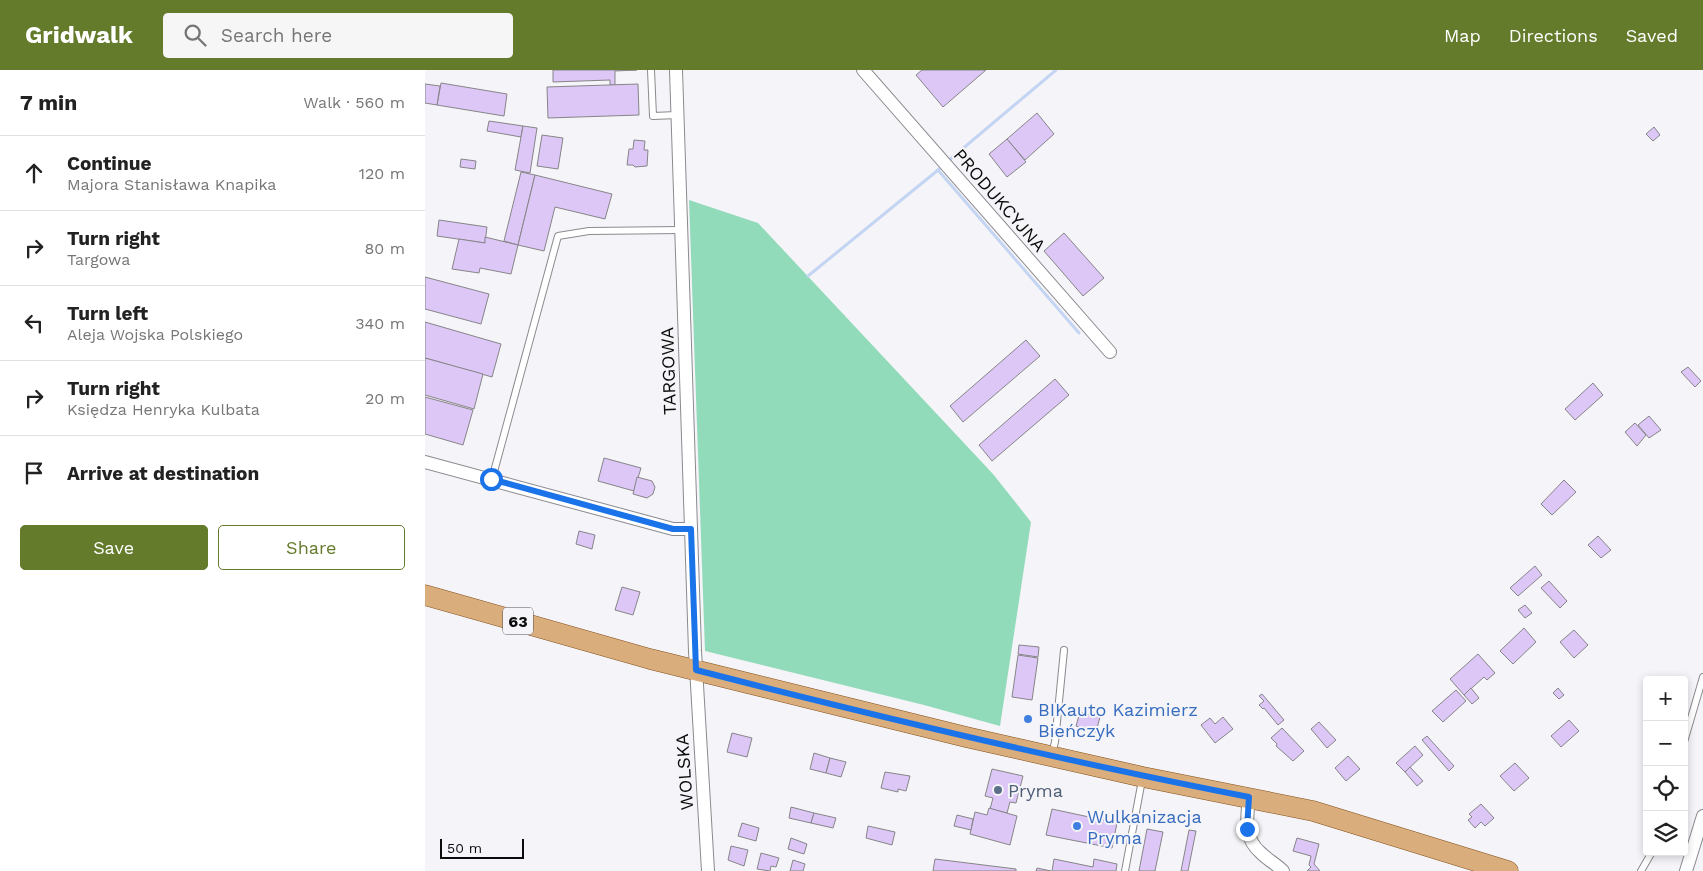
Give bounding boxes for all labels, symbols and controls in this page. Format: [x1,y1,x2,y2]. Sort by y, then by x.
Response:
search box [163,13,513,58]
text: Gridwalk [25,21,133,49]
icon: search [181,21,209,49]
text: Search here [221,24,332,47]
text: Map [1444,25,1481,46]
text: Directions [1509,25,1598,46]
text: Saved [1626,25,1678,46]
text: 7 min [20,90,77,115]
text: Walk · 560 m [303,93,405,112]
street label: PRODUKCYJNA [950,144,1051,256]
text: Continue [67,152,151,175]
icon: ahead [20,159,48,187]
text: 120 m [359,164,405,183]
text: Majora Stanisława Knapika [67,175,276,194]
text: Turn right [67,227,160,250]
icon: right [20,234,48,262]
text: 80 m [364,239,405,258]
text: Targowa [67,250,130,269]
text: Turn left [67,302,148,325]
icon: left [20,309,48,337]
text: 340 m [355,314,405,333]
text: Aleja Wojska Polskiego [67,325,243,344]
street label: TARGOWA [656,327,680,415]
text: Turn right [67,377,160,400]
icon: right [20,384,48,412]
text: 20 m [365,389,405,408]
text: Księdza Henryka Kulbata [67,400,260,419]
icon: arrive [20,459,48,487]
text: Arrive at destination [67,462,259,485]
route start [480,468,503,491]
button: Save [20,525,208,570]
button: Share [218,525,405,570]
road number: 63 [503,608,533,634]
map controls [1643,676,1688,856]
button: + [1643,676,1688,721]
place label: BIKauto Kazimierz Bieńczyk [1038,699,1198,741]
marker: BIKauto Kazimierz Bieńczyk [1022,713,1034,725]
button: − [1643,721,1688,766]
street label: WOLSKA [671,733,697,811]
button: locate [1643,766,1688,811]
place label: Pryma [1008,780,1063,801]
marker: Pryma [992,784,1004,796]
place label: Wulkanizacja Pryma [1087,806,1202,848]
button: layers [1643,811,1688,856]
route end [1236,818,1259,841]
marker: Wulkanizacja Pryma [1071,820,1083,832]
scale bar [440,836,524,859]
text: 50 m [447,840,482,856]

